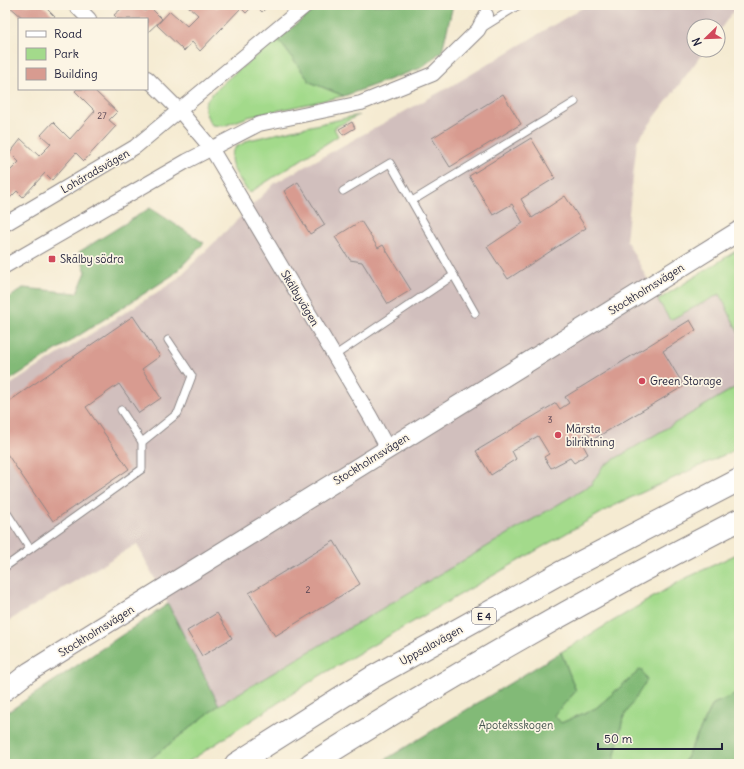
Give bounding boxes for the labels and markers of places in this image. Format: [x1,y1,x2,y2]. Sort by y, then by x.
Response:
place label: Skälby södra [60,252,124,266]
marker: Skälby södra [47,254,57,264]
place label: Green Storage [650,374,722,388]
marker: Green Storage [637,376,647,386]
place label: Märsta bilriktning [566,422,615,449]
marker: Märsta bilriktning [553,430,563,440]

